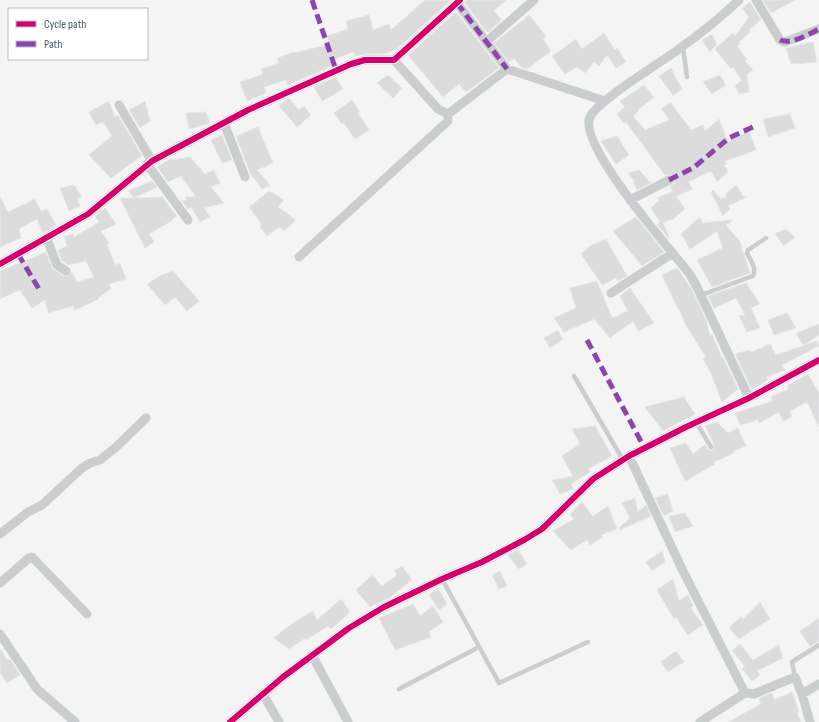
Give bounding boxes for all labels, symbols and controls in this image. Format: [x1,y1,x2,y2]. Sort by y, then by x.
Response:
legend [8,8,148,60]
text: Cycle path [44,17,86,32]
text: Path [44,37,62,52]

